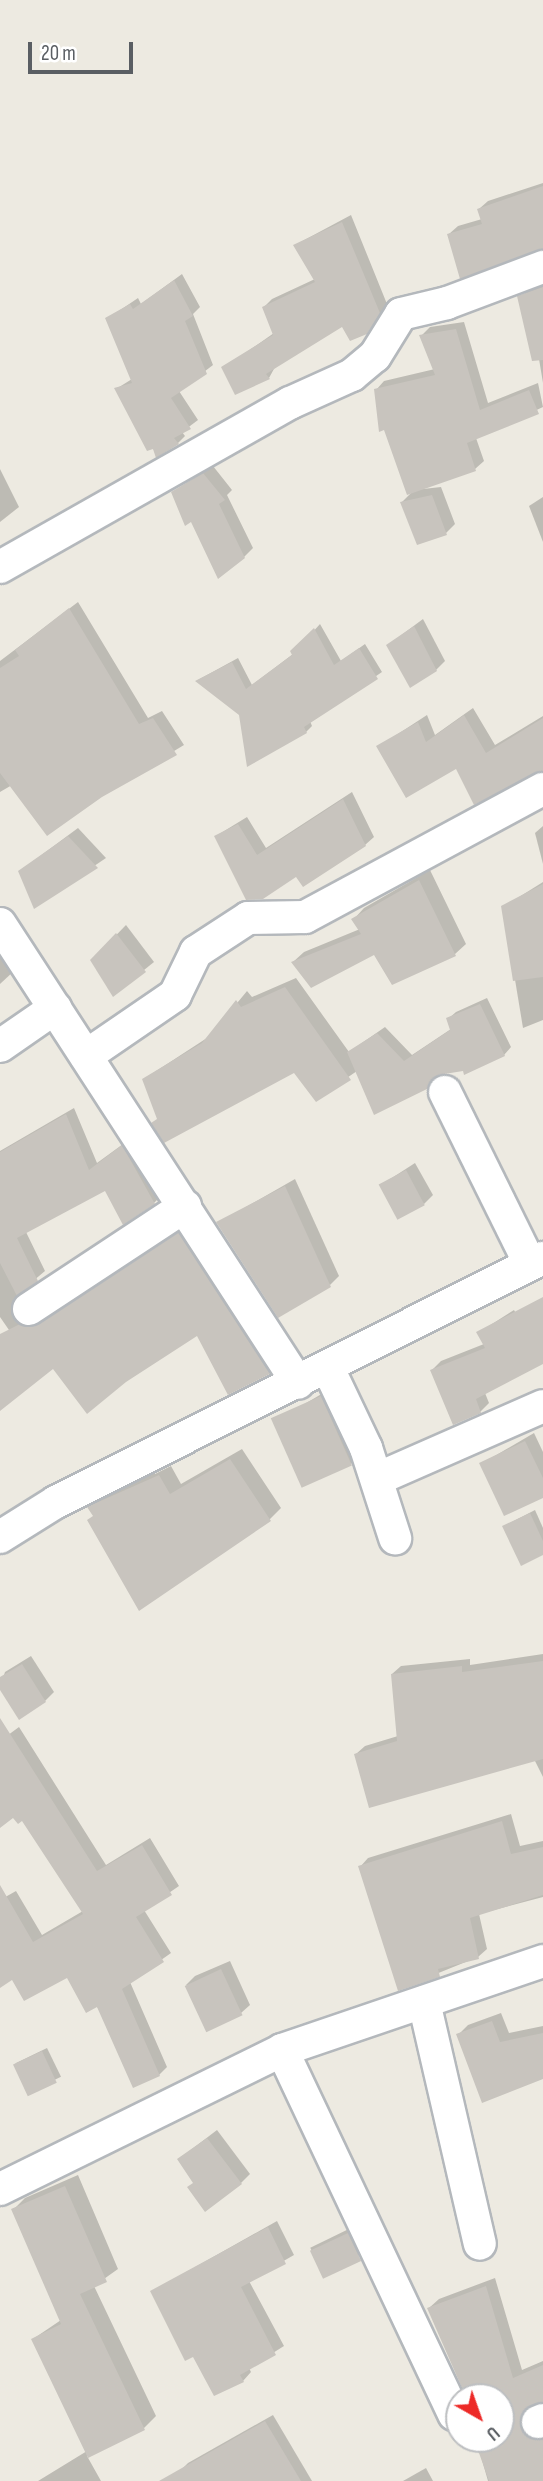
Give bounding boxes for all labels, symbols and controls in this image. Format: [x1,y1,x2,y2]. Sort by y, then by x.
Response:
scale bar [32,28,136,72]
text: 20 m [41,41,76,66]
north arrow [445,2383,515,2453]
text: U [481,2421,504,2445]

